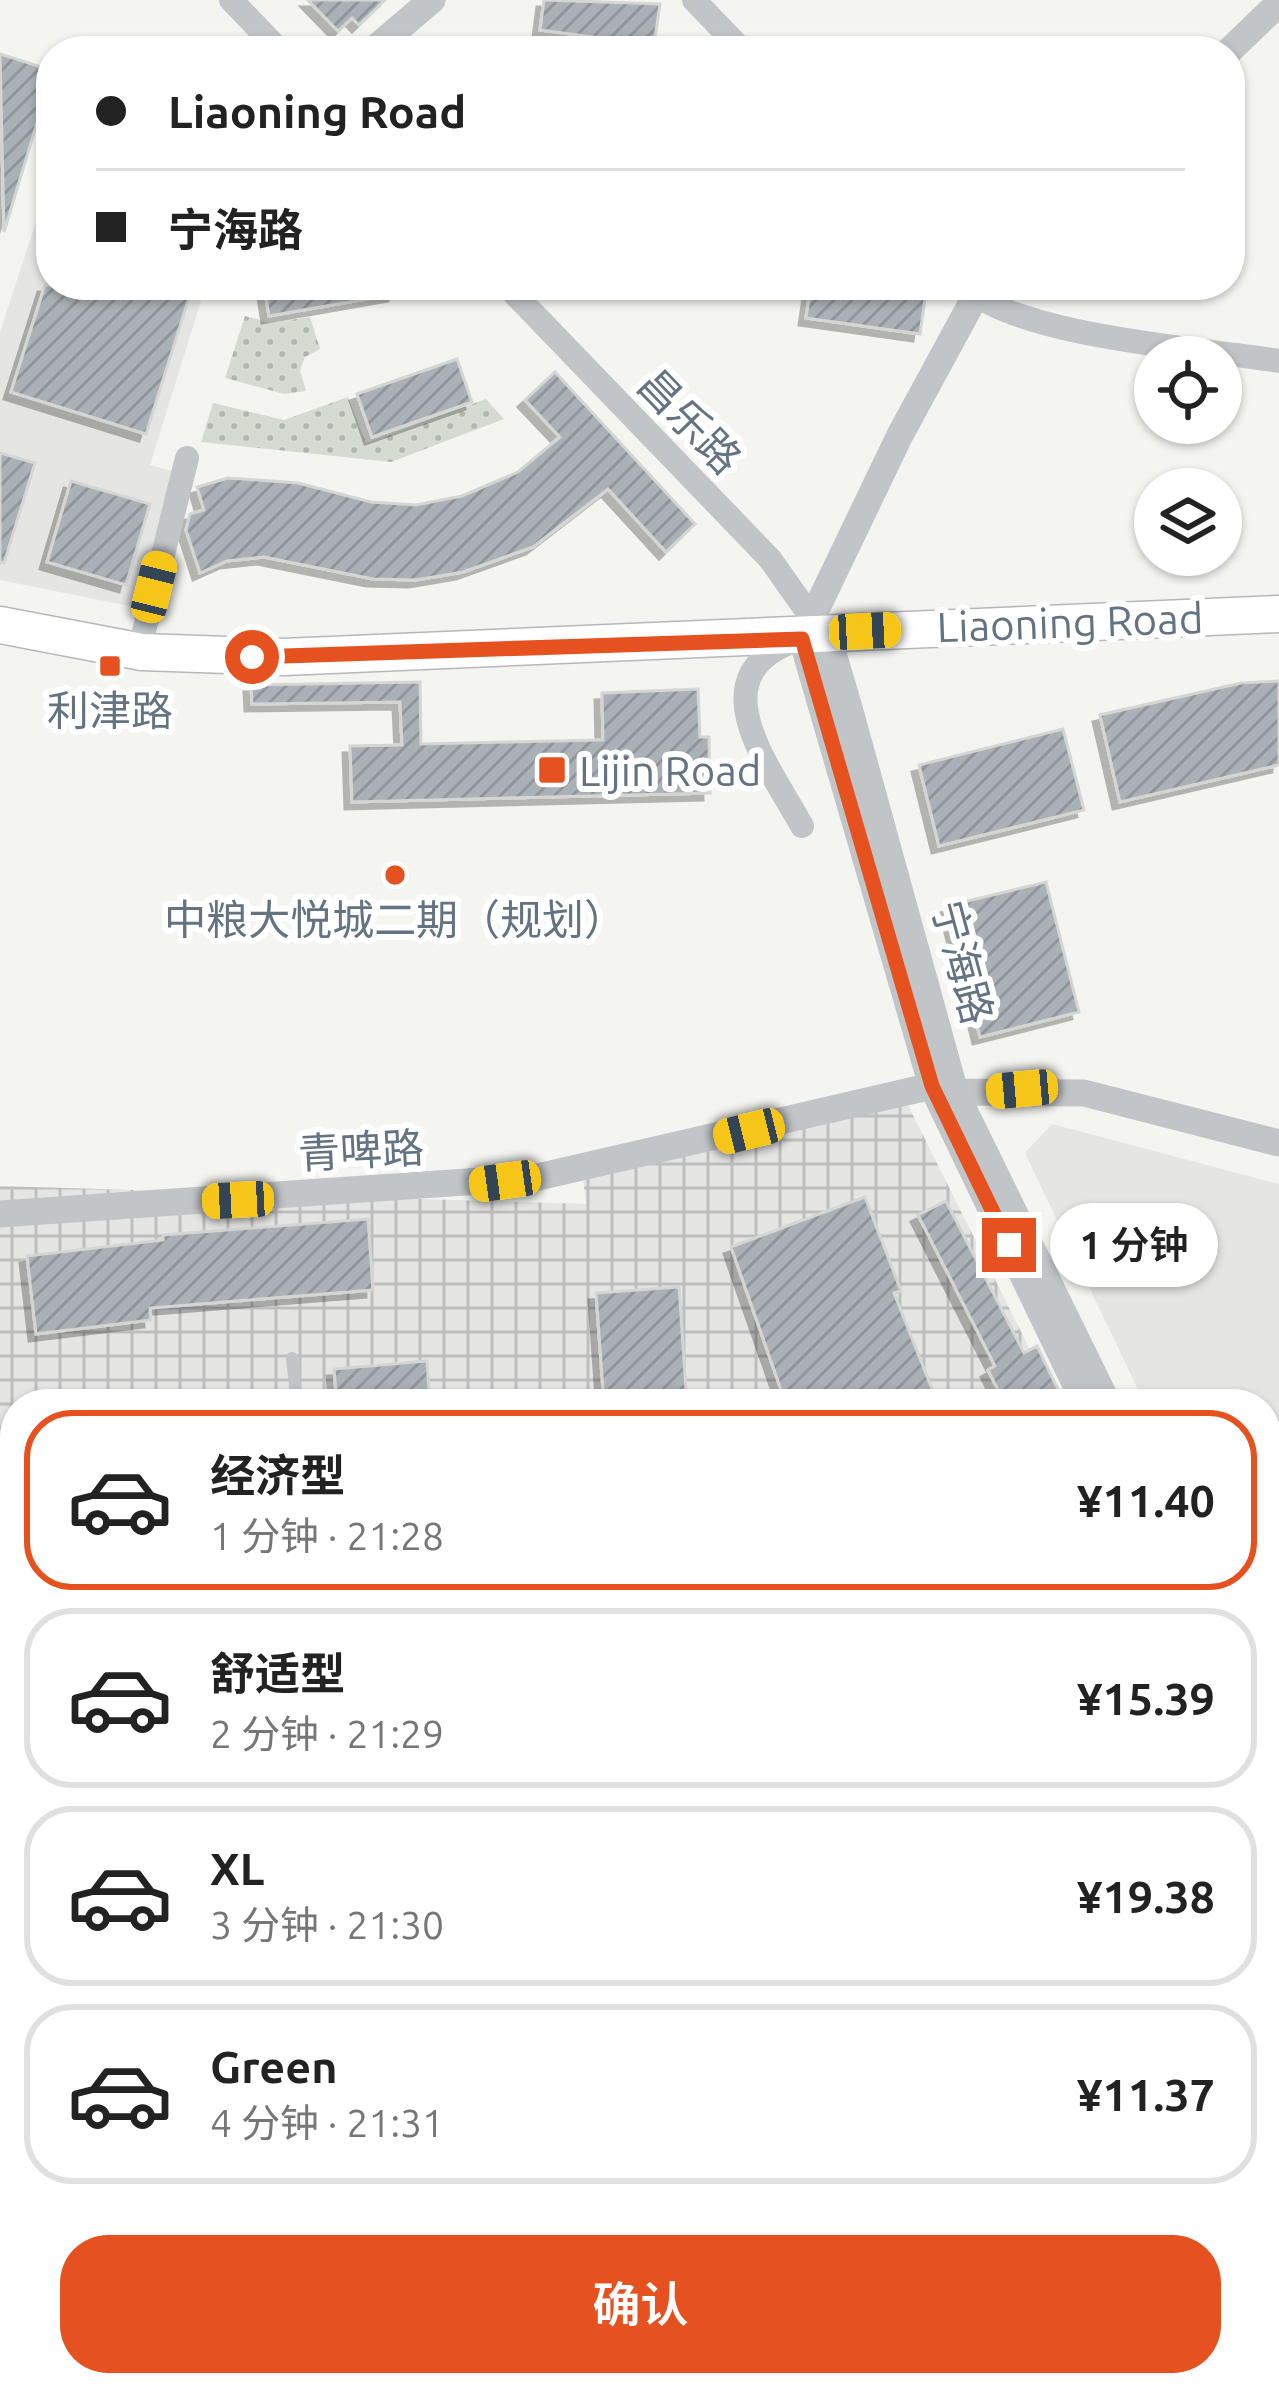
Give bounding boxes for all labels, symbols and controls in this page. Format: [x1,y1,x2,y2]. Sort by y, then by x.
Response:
text: Liaoning Road [168,86,466,137]
text: 宁海路 [168,204,303,255]
map controls [1134,336,1242,576]
button: locate [1134,336,1242,444]
street label: 昌乐路 [629,359,751,483]
button: layers [1134,468,1242,576]
car [128,548,180,626]
street label: Liaoning Road [936,594,1204,650]
car [828,611,902,651]
route start [225,630,279,684]
marker: 利津路 [97,653,123,679]
place label: 利津路 [47,687,173,734]
place label: Lijin Road [579,747,761,794]
marker: Lijin Road [536,754,568,786]
marker: 中粮大悦城二期（规划） [382,862,408,888]
street label: 宁海路 [924,895,1002,1029]
place label: 中粮大悦城二期（规划） [164,896,626,943]
car [985,1068,1059,1110]
car [710,1105,788,1157]
street label: 青啤路 [297,1123,425,1177]
car [467,1158,543,1204]
car [201,1180,275,1220]
callout: 1 分钟 [1051,1203,1219,1287]
route end [982,1218,1036,1272]
text: 1 分钟 [1079,1223,1189,1266]
icon: car [66,1446,174,1554]
text: 经济型 [210,1450,345,1501]
text: ¥11.40 [1077,1475,1215,1526]
text: 1 分钟 · 21:28 [210,1514,444,1557]
icon: car [66,1644,174,1752]
text: 舒适型 [210,1648,345,1699]
text: ¥15.39 [1077,1673,1215,1724]
text: 2 分钟 · 21:29 [210,1712,444,1755]
icon: car [66,1842,174,1950]
text: XL [210,1843,264,1894]
text: ¥19.38 [1077,1871,1215,1922]
text: 3 分钟 · 21:30 [210,1903,444,1946]
icon: car [66,2040,174,2148]
text: Green [210,2041,337,2092]
text: ¥11.37 [1077,2069,1215,2120]
text: 4 分钟 · 21:31 [210,2101,444,2144]
button: 确认 [60,2235,1221,2373]

